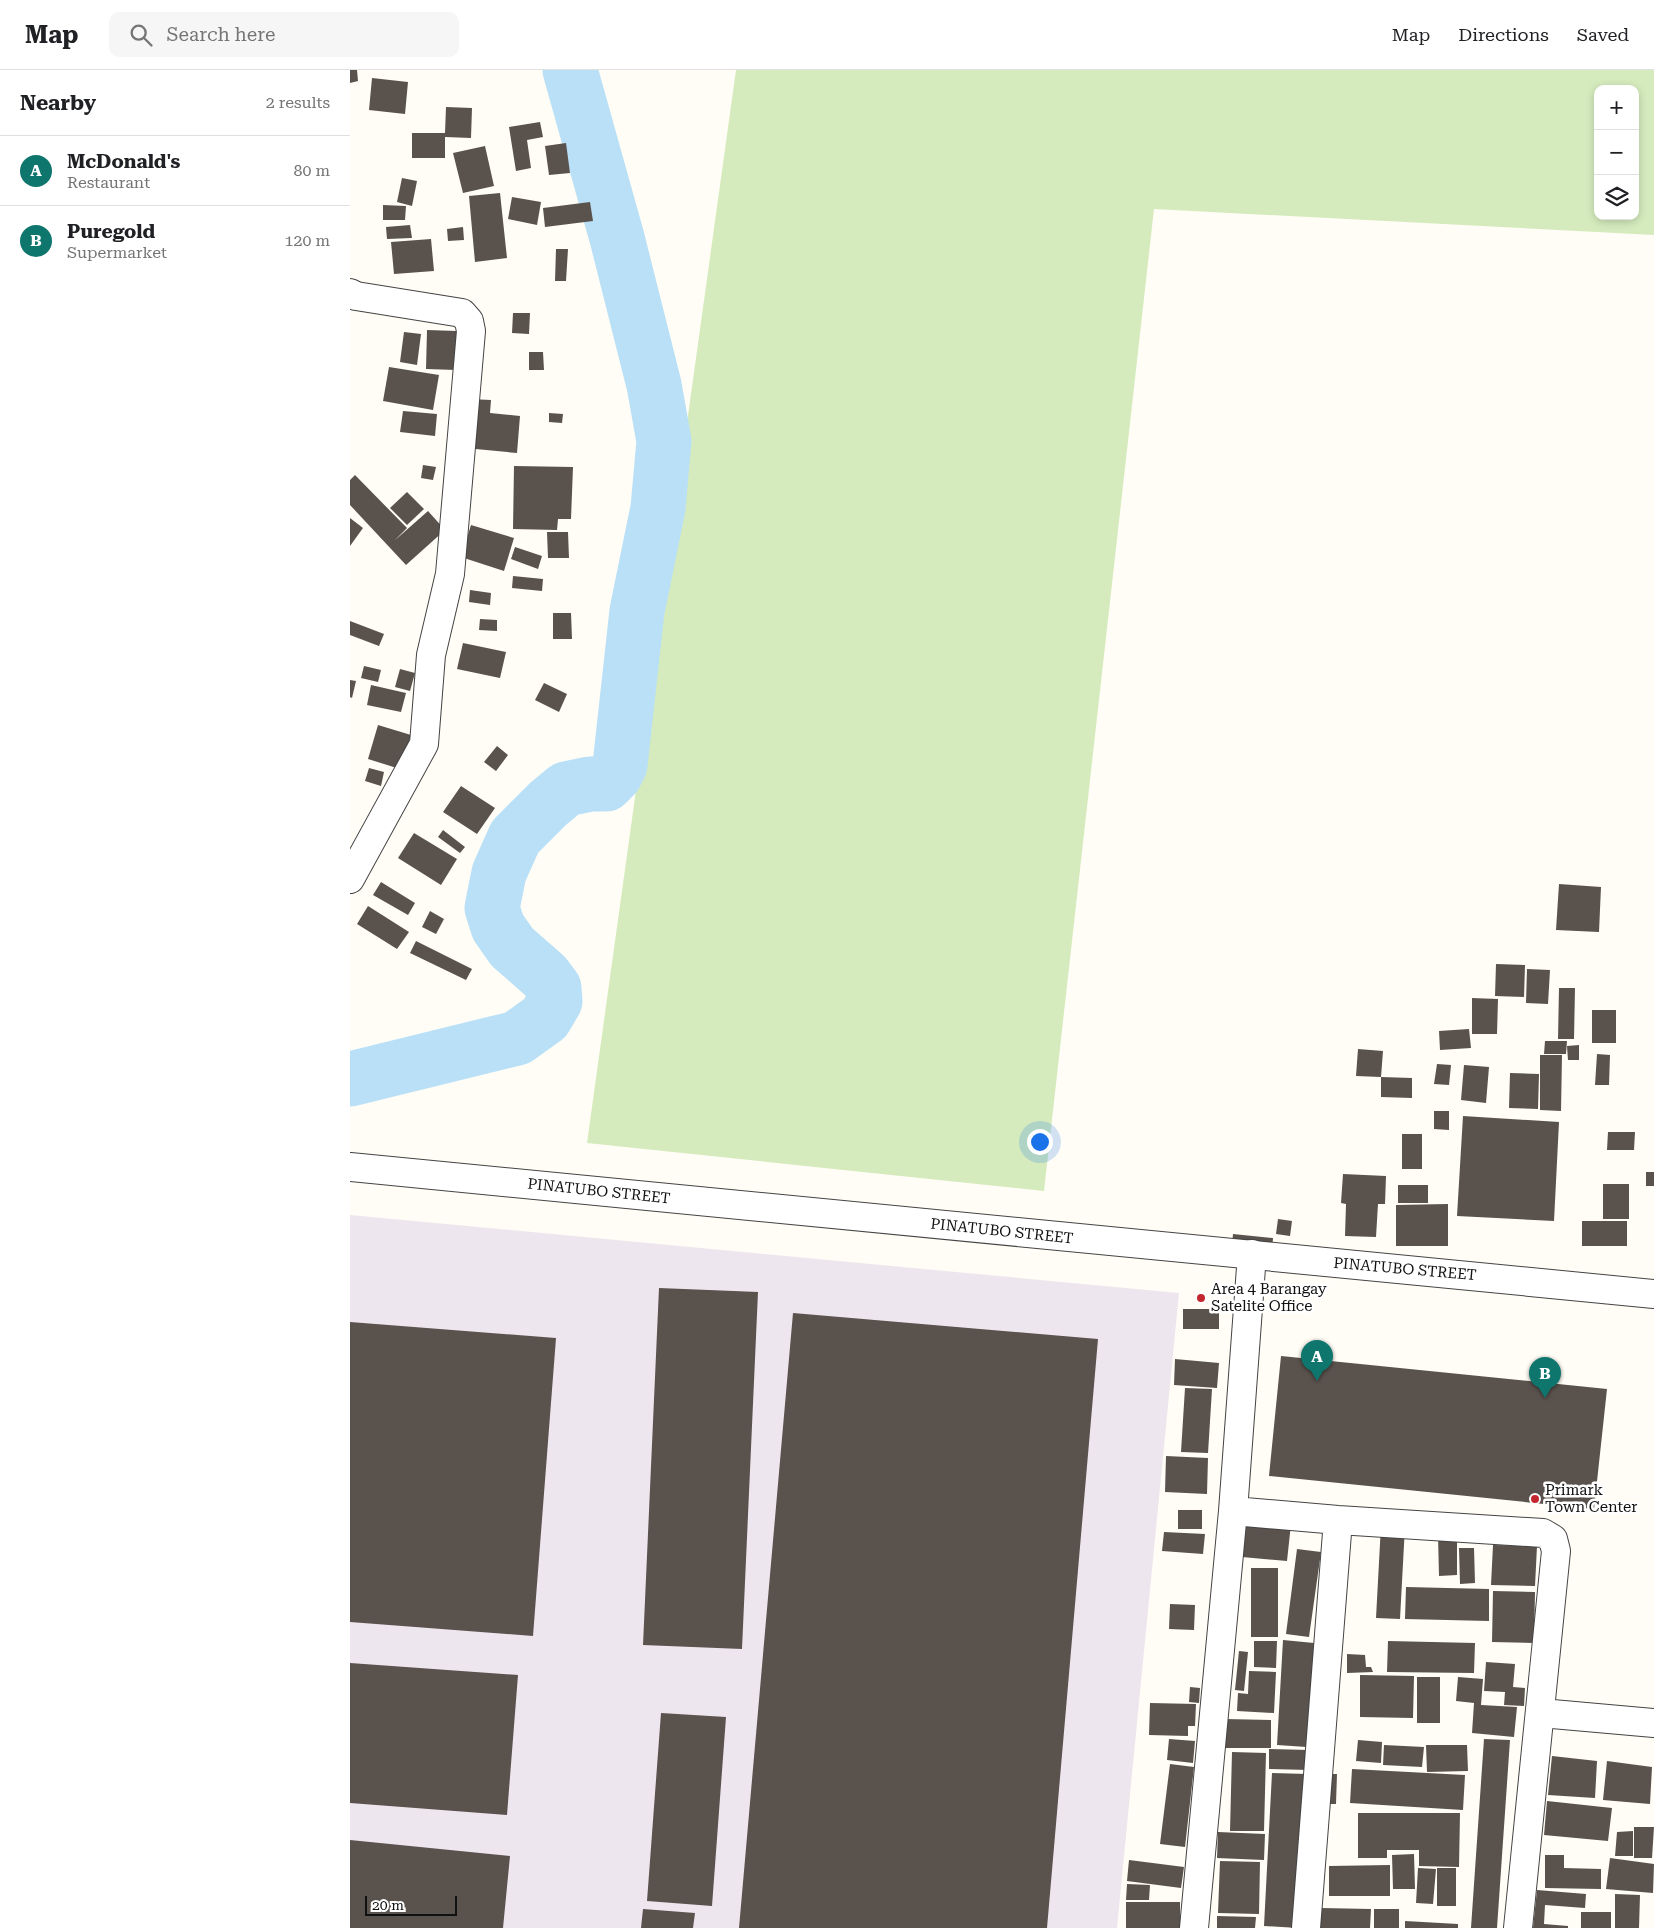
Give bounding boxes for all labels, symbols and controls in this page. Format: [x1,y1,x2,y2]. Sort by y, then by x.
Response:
search box [109,12,459,57]
text: Map [25,21,79,49]
icon: search [127,21,155,49]
text: Search here [167,23,275,46]
text: Map [1392,24,1430,45]
text: Directions [1458,24,1549,45]
text: Saved [1577,24,1629,45]
map controls [1594,85,1639,220]
button: + [1594,85,1639,130]
text: Nearby [20,91,96,115]
text: 2 results [266,93,330,112]
button: − [1594,130,1639,175]
text: McDonald's [67,150,180,173]
text: A [30,161,42,180]
text: 80 m [293,161,330,180]
text: Restaurant [67,173,150,192]
button: layers [1594,175,1639,220]
text: Puregold [67,220,155,243]
text: B [30,231,42,250]
text: 120 m [284,231,330,250]
text: Supermarket [67,243,167,262]
your location [1027,1129,1053,1155]
street label: PINATUBO STREET [527,1175,671,1207]
street label: PINATUBO STREET [930,1215,1074,1247]
street label: PINATUBO STREET [1333,1254,1477,1284]
place label: Area 4 Barangay Satelite Office [1211,1280,1327,1315]
marker: Area 4 Barangay Satelite Office [1195,1292,1207,1304]
pin: A [1301,1340,1333,1381]
pin: B [1529,1357,1561,1398]
place label: Primark Town Center [1545,1481,1637,1516]
marker: Primark Town Center [1529,1493,1541,1505]
scale bar [365,1893,458,1916]
text: 20 m [372,1897,404,1913]

